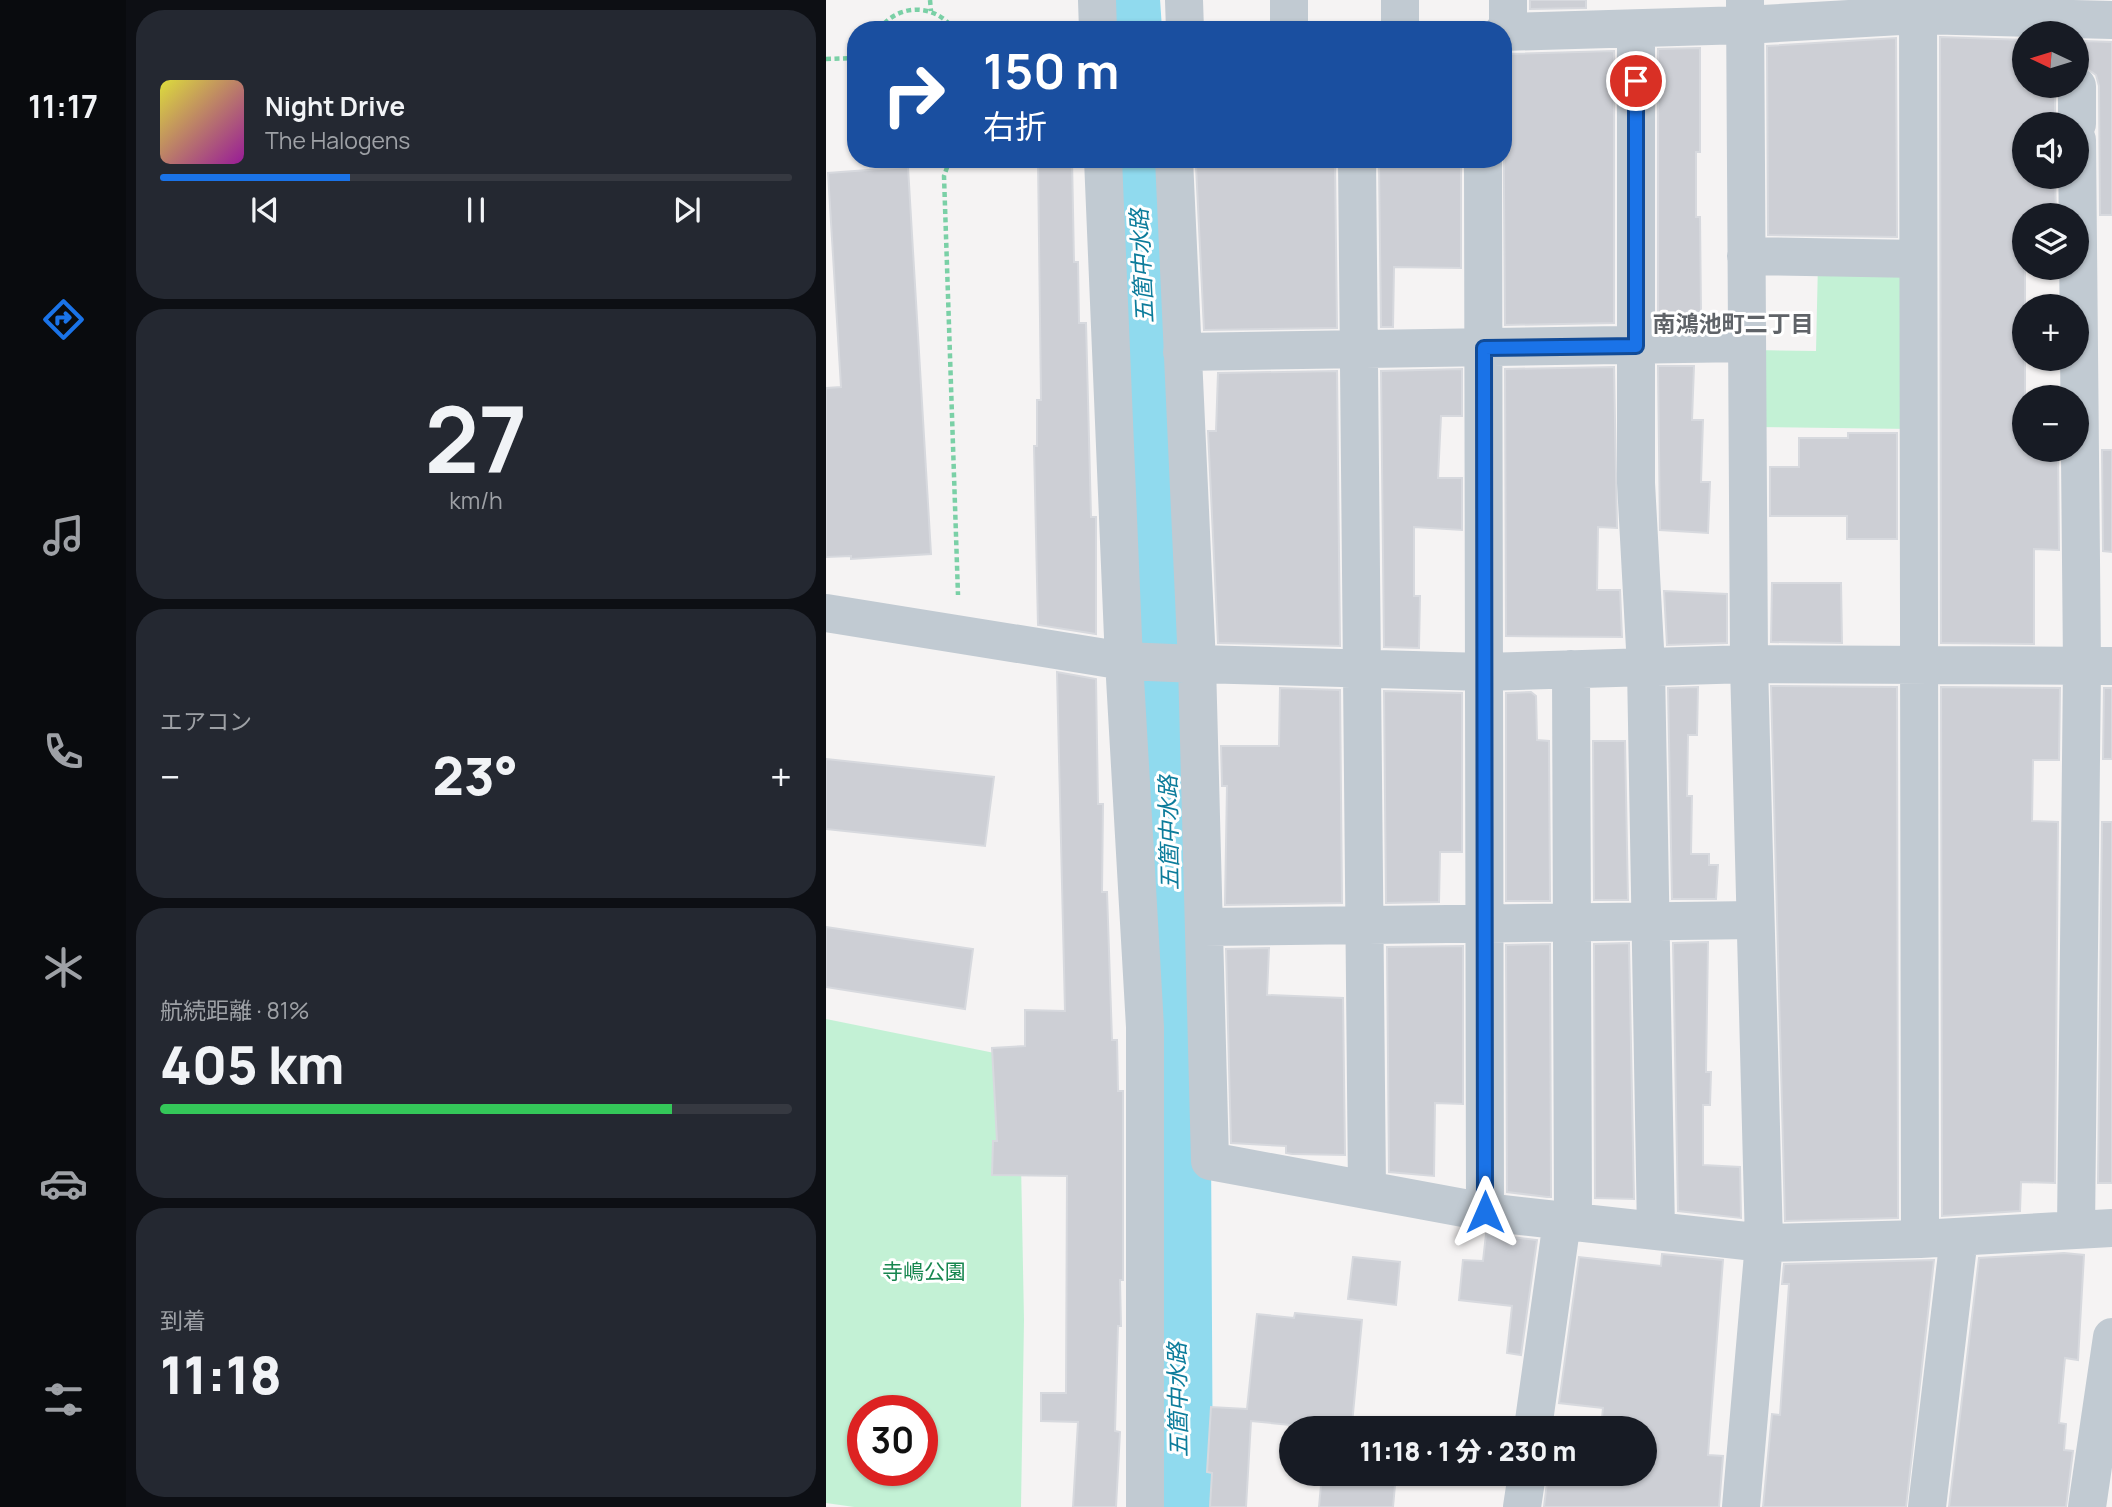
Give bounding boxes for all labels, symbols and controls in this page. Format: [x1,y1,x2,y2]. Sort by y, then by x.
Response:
north arrow [2012,21,2090,98]
map controls [2012,21,2089,462]
text: 150 m [983,37,1119,104]
icon: right [868,49,959,140]
pin [1606,51,1666,111]
icon: arrive [1617,62,1655,100]
text: 11:17 [28,84,98,128]
text: Night Drive [265,88,405,124]
text: 右折 [983,104,1047,148]
button: sound [2012,112,2089,189]
text: The Halogens [265,124,410,156]
icon: previous [246,191,284,229]
icon: pause [457,191,495,229]
icon: next [668,191,706,229]
button: layers [2012,203,2089,280]
water label: 五箇中水路 [1122,206,1160,324]
button: + [2012,294,2089,371]
icon: directions [39,295,88,344]
district label: 南鴻池町二丁目 [1653,307,1814,339]
text: 27 [425,376,527,500]
button: − [2012,385,2089,462]
text: km/h [449,484,503,516]
icon: music [39,511,88,560]
text: エアコン [160,705,252,737]
icon: phone [39,727,88,776]
text: 23° [433,740,518,811]
text: − [160,750,181,802]
text: + [770,750,792,802]
water label: 五箇中水路 [1151,773,1185,891]
icon: climate [39,943,88,992]
text: 航続距離 · 81% [160,994,309,1026]
text: 405 km [160,1029,344,1100]
icon: car [39,1159,88,1208]
position arrow [1448,1175,1522,1249]
park label: 寺嶋公園 [882,1257,966,1285]
text: 到着 [160,1304,206,1336]
text: 11:18 [160,1339,282,1410]
water label: 五箇中水路 [1160,1340,1194,1458]
icon: filters [39,1375,88,1424]
speed limit sign: 30 [847,1395,938,1486]
text: 11:18 · 1 分 · 230 m [1360,1433,1576,1469]

